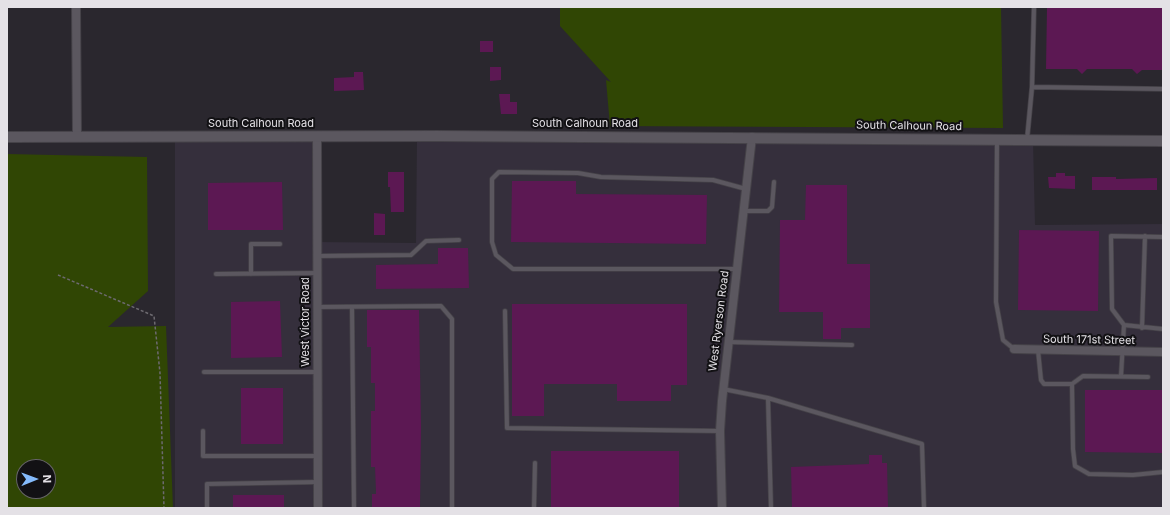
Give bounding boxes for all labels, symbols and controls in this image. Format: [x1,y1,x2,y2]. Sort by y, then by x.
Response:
street label: South Calhoun Road [208,117,314,131]
street label: South Calhoun Road [532,117,638,131]
street label: South Calhoun Road [856,118,962,134]
street label: West Ryerson Road [706,270,732,372]
street label: West Victor Road [299,277,313,367]
street label: South 171st Street [1043,333,1135,347]
north arrow [16,459,56,499]
text: N [40,474,54,483]

